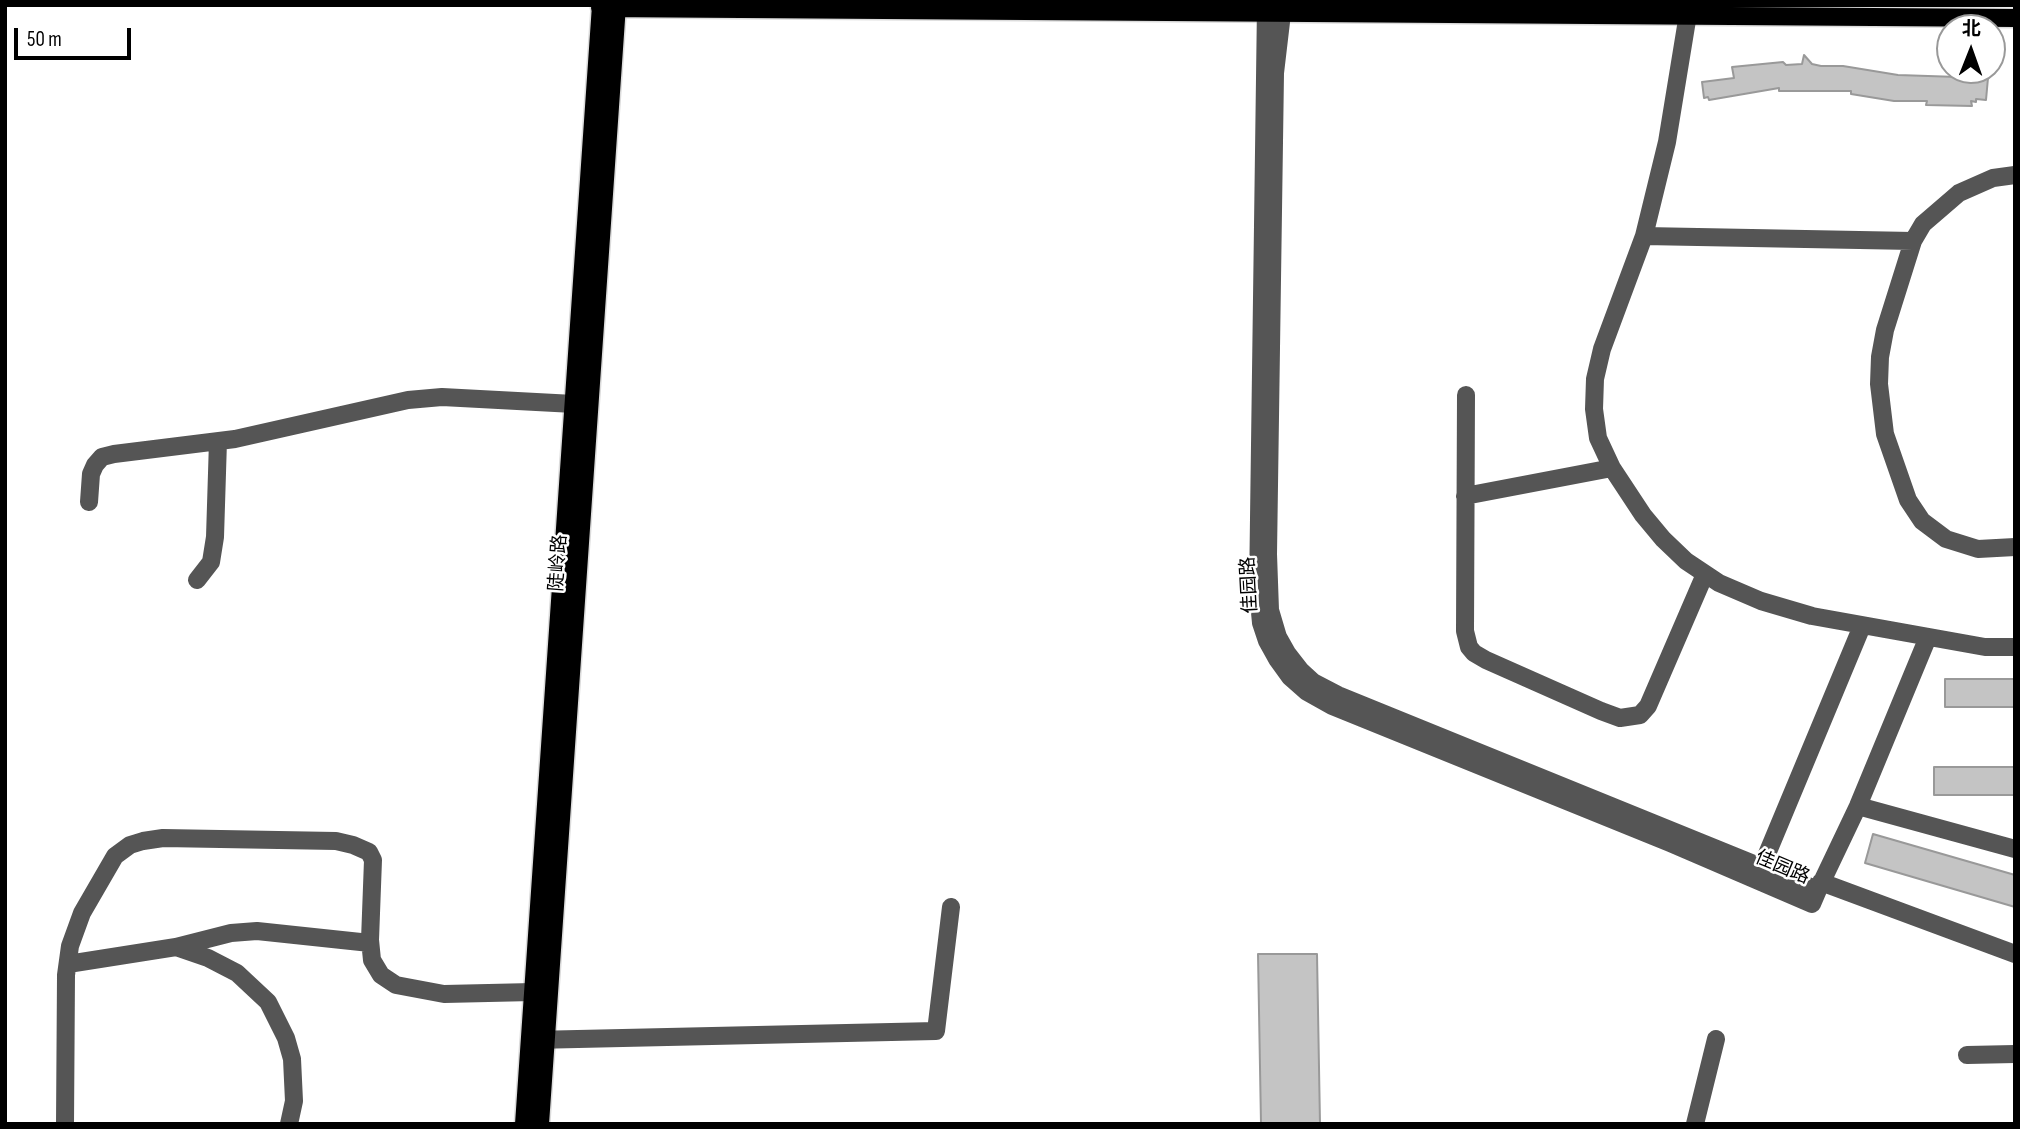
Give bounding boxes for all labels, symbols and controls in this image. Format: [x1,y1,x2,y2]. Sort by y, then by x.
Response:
scale bar [18,14,135,58]
north arrow [1936,14,2006,84]
text: 北 [1962,18,1981,41]
text: 50 m [27,27,62,52]
street label: 陡岭路 [546,534,572,592]
street label: 佳园路 [1237,556,1263,614]
street label: 佳园路 [1751,846,1813,890]

